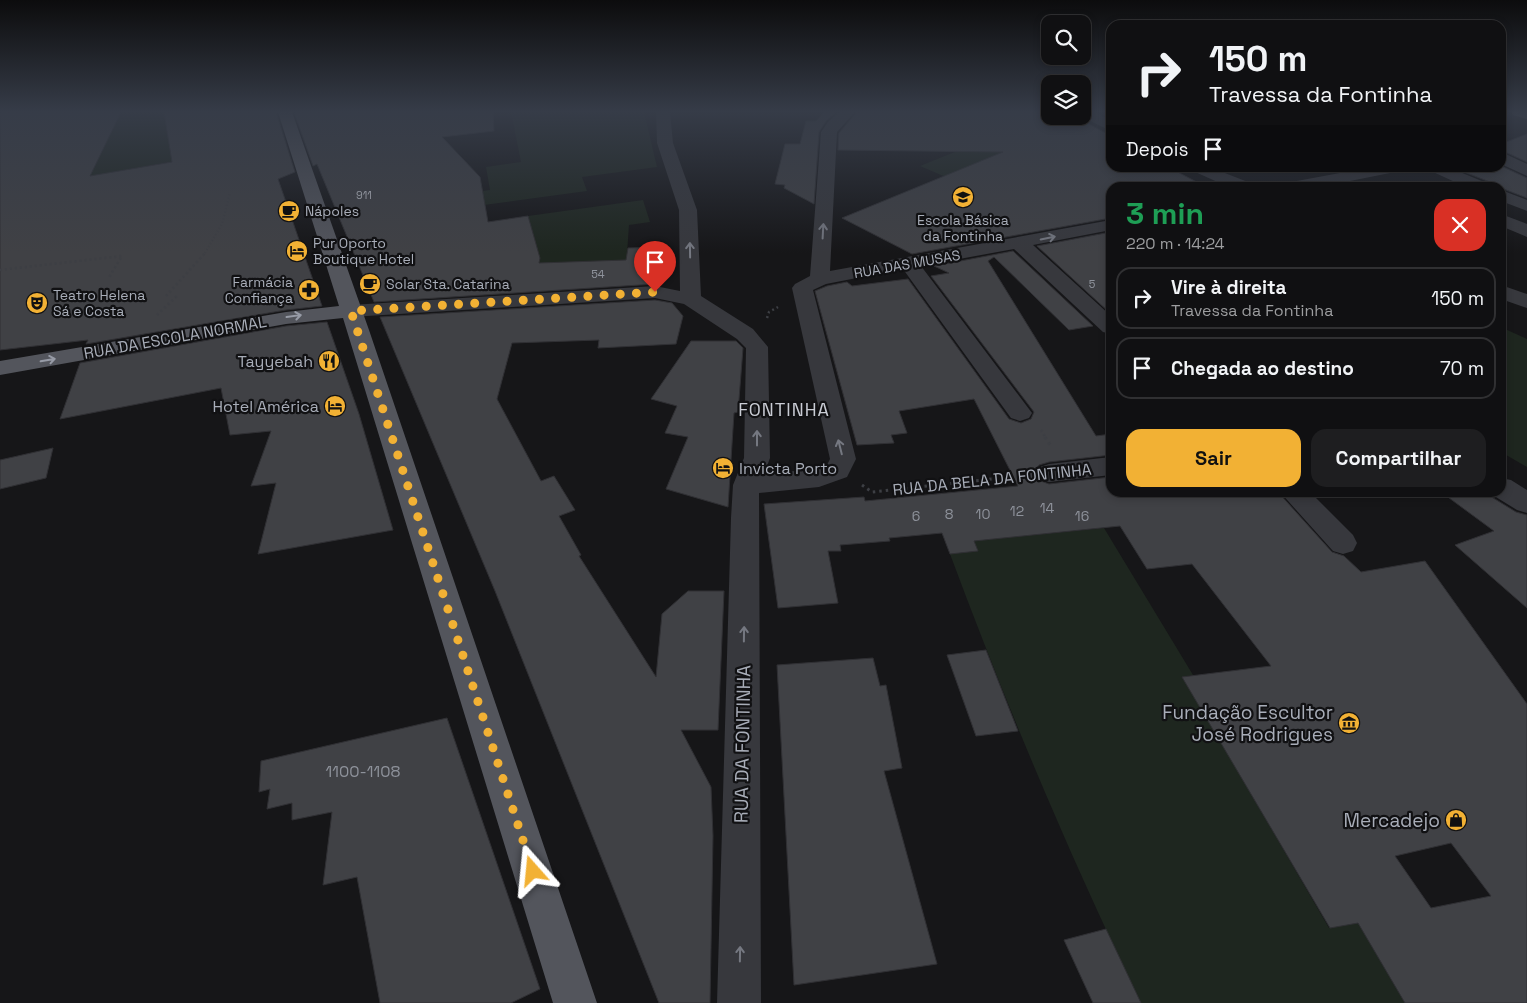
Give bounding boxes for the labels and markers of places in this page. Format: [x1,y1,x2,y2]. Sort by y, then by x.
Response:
school or university icon: Escola Básica da Fontinha [951,185,975,209]
cafe icon: Nápoles [277,199,301,223]
place label: Nápoles [305,202,359,220]
place label: Escola Básica da Fontinha [917,211,1009,245]
place label: Pur Oporto Boutique Hotel [313,234,414,268]
hotel icon: Pur Oporto Boutique Hotel [285,239,309,263]
pin [634,241,676,292]
cafe icon: Solar Sta. Catarina [358,272,382,296]
place label: Farmácia Confiança [225,273,293,307]
place label: Solar Sta. Catarina [386,275,510,293]
pharmacy icon: Farmácia Confiança [297,278,321,302]
place label: Teatro Helena Sá e Costa [53,286,145,320]
theatre icon: Teatro Helena Sá e Costa [25,291,49,315]
restaurant icon: Tayyebah [317,349,341,373]
place label: Tayyebah [238,351,313,372]
hotel icon: Hotel América [323,394,347,418]
place label: Hotel América [213,396,319,417]
hotel icon: Invicta Porto [711,456,735,480]
place label: Invicta Porto [739,458,837,479]
place label: Fundação Escultor José Rodrigues [1162,700,1333,747]
museum icon: Fundação Escultor José Rodrigues [1337,711,1361,735]
place label: Mercadejo [1344,808,1440,833]
shop icon: Mercadejo [1444,808,1468,832]

